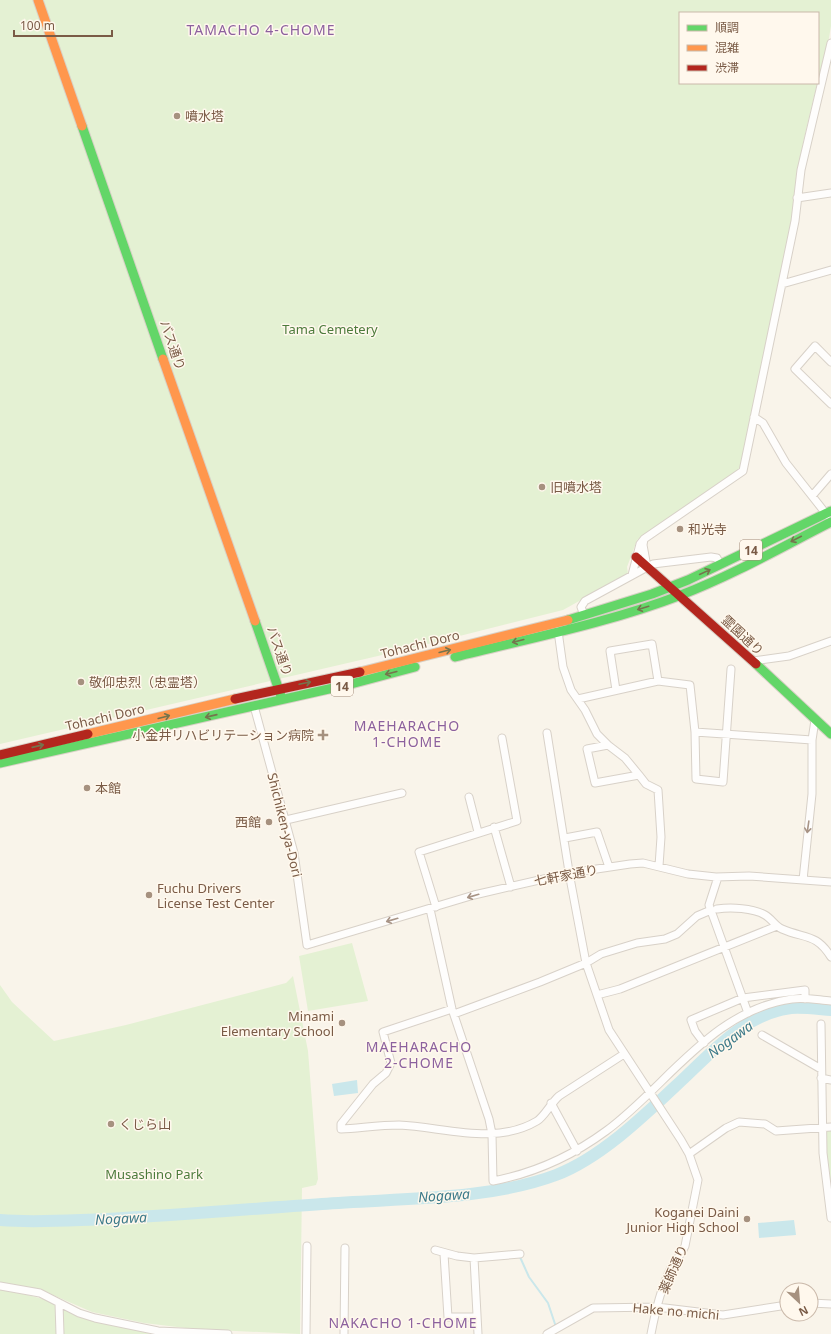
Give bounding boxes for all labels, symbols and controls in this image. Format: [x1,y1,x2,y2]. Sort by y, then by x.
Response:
scale bar [14,12,112,38]
legend [679,12,819,84]
text: 100 m [20,17,55,34]
text: 順調 [715,19,739,36]
district label: TAMACHO 4-CHOME [186,20,336,39]
text: 混雑 [715,39,739,56]
text: 渋滞 [715,59,739,76]
place label: 噴水塔 [185,107,224,125]
marker: 噴水塔 [172,111,182,121]
street label: バス通り [156,317,190,373]
park label: Tama Cemetery [282,320,378,338]
place label: 旧噴水塔 [550,478,602,496]
marker: 旧噴水塔 [537,482,547,492]
place label: 和光寺 [688,520,727,538]
marker: 和光寺 [675,524,685,534]
one-way arrow [790,536,802,543]
road number: 14 [740,540,762,560]
one-way arrow [699,568,711,575]
one-way arrow [637,605,650,612]
street label: 霊園通り [718,611,768,659]
street label: バス通り [263,623,297,679]
street label: Tohachi Doro [379,625,462,663]
one-way arrow [511,638,524,646]
one-way arrow [438,647,451,655]
one-way arrow [385,669,398,677]
place label: 敬仰忠烈（忠霊塔） [89,673,206,691]
road number: 14 [331,676,353,696]
marker: 敬仰忠烈（忠霊塔） [76,677,86,687]
one-way arrow [298,679,311,687]
street label: Tohachi Doro [64,699,147,735]
one-way arrow [158,712,171,720]
one-way arrow [204,713,217,721]
district label: MAEHARACHO 1-CHOME [354,716,460,751]
place label: 小金井リハビリテーション病院 [132,726,314,744]
marker: 小金井リハビリテーション病院 [317,729,329,741]
one-way arrow [31,742,44,750]
street label: Shichiken-ya-Dori [263,771,307,879]
place label: 本館 [95,779,121,797]
marker: 本館 [82,783,92,793]
place label: 西館 [235,813,261,831]
marker: 西館 [264,817,274,827]
one-way arrow [804,820,811,833]
street label: 七軒家通り [532,860,600,890]
place label: Fuchu Drivers License Test Center [157,879,275,912]
marker: Fuchu Drivers License Test Center [144,890,154,900]
one-way arrow [467,893,480,900]
one-way arrow [386,917,399,924]
place label: Minami Elementary School [221,1007,334,1040]
water label: Nogawa [703,1016,757,1062]
marker: Minami Elementary School [337,1018,347,1028]
district label: MAEHARACHO 2-CHOME [366,1037,472,1072]
place label: くじら山 [119,1115,171,1133]
marker: くじら山 [106,1119,116,1129]
park label: Musashino Park [105,1165,203,1183]
water label: Nogawa [417,1184,471,1206]
place label: Koganei Daini Junior High School [625,1203,739,1236]
water label: Nogawa [95,1207,147,1229]
marker: Koganei Daini Junior High School [742,1214,752,1224]
street label: 薬師通り [654,1242,692,1296]
north arrow [779,1282,819,1322]
street label: Hake no michi [632,1298,720,1324]
text: N [796,1303,811,1320]
district label: NAKACHO 1-CHOME [329,1313,477,1332]

